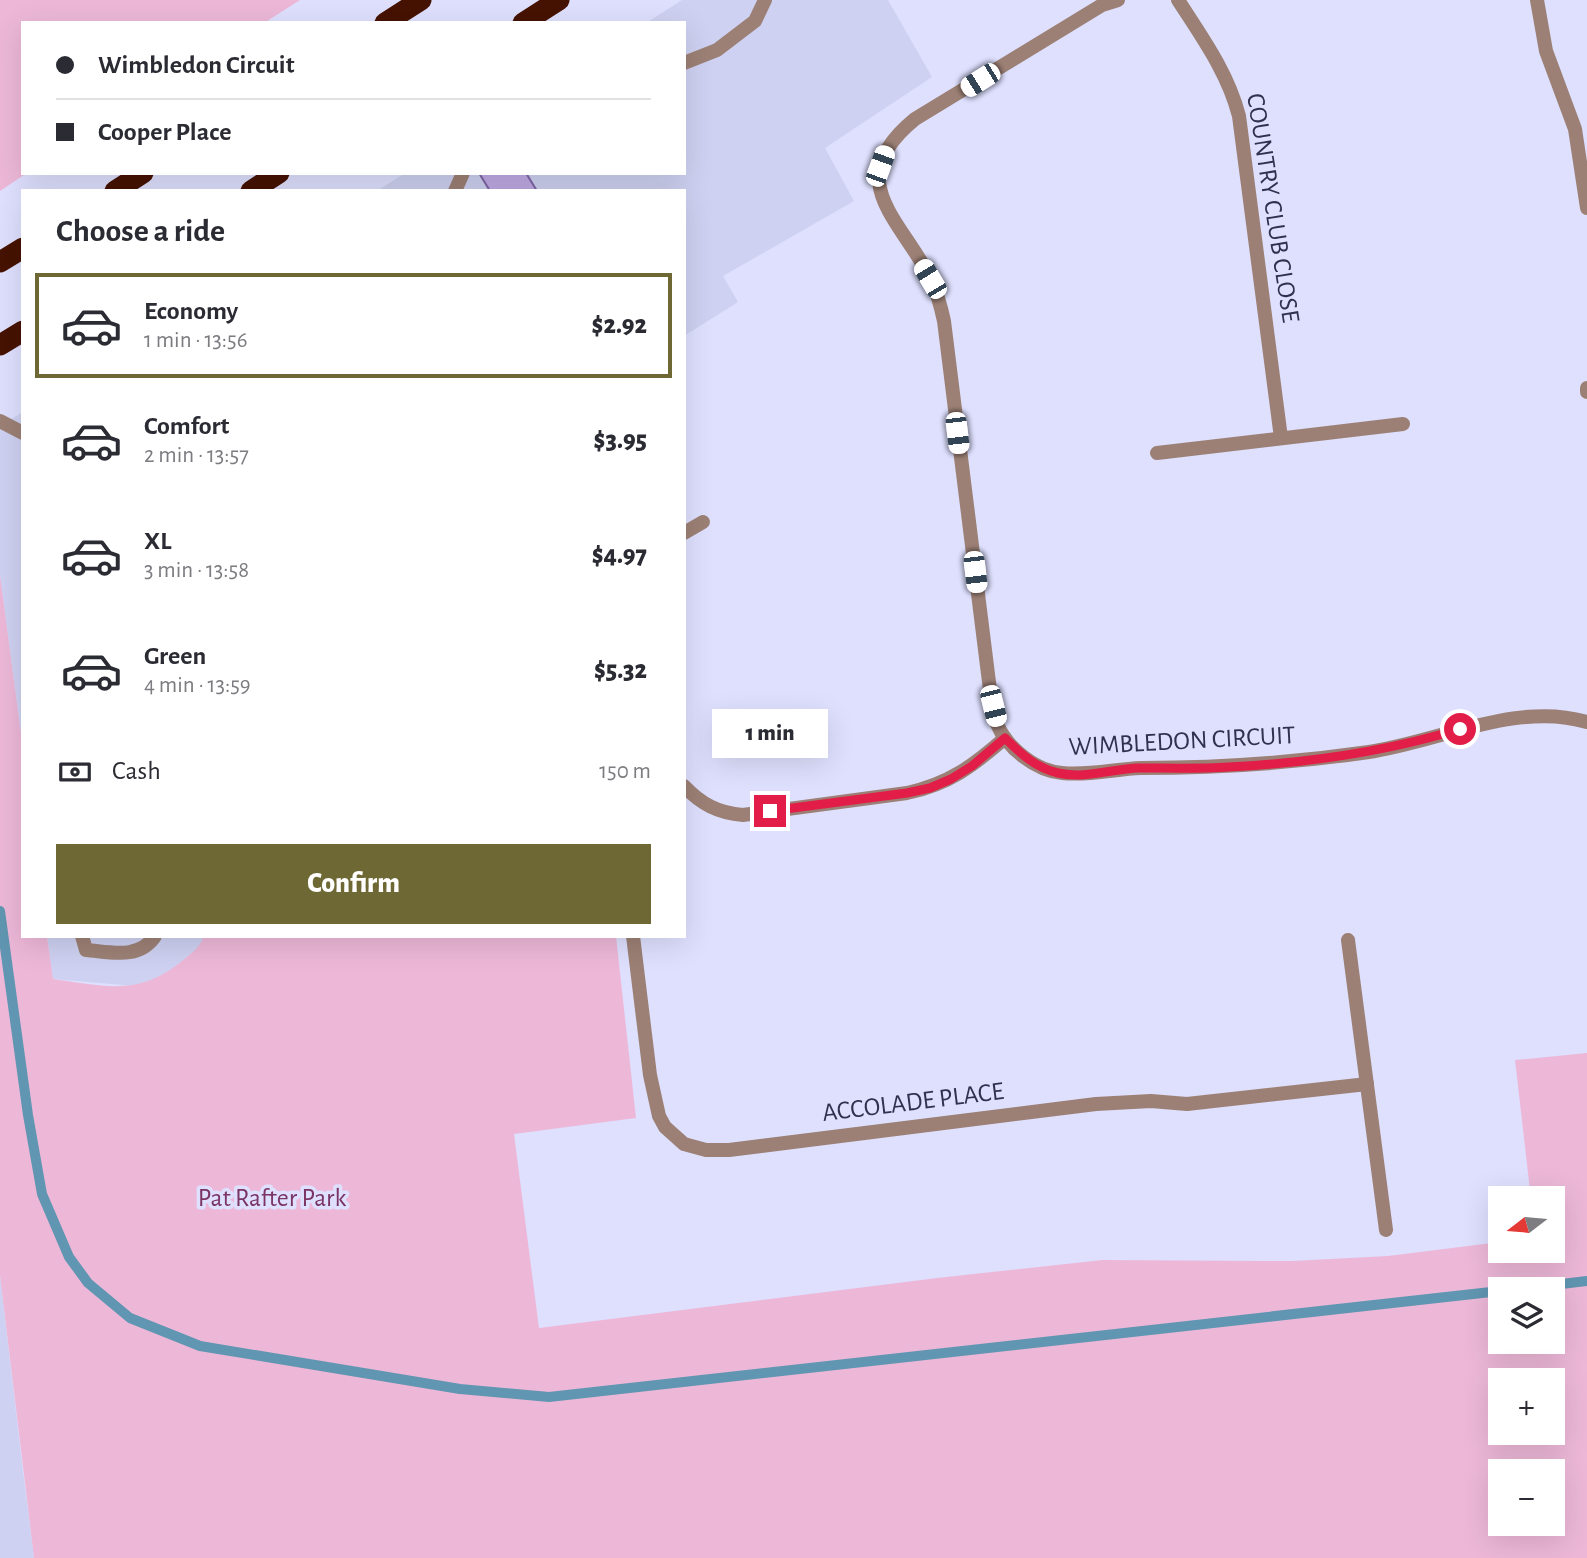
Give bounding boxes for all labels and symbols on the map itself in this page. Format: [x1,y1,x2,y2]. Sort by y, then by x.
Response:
car [957,60,1004,100]
street label: COUNTRY CLUB CLOSE [1242,92,1304,324]
car [863,143,898,189]
car [911,256,950,302]
car [945,411,970,455]
car [963,550,988,594]
car [978,683,1009,729]
callout: 1 min [712,710,828,758]
route start [1444,713,1476,745]
street label: WIMBLEDON CIRCUIT [1068,722,1296,760]
route end [754,795,786,827]
street label: ACCOLADE PLACE [821,1078,1005,1126]
park label: Pat Rafter Park [198,1185,346,1211]
north arrow [1488,1186,1564,1264]

